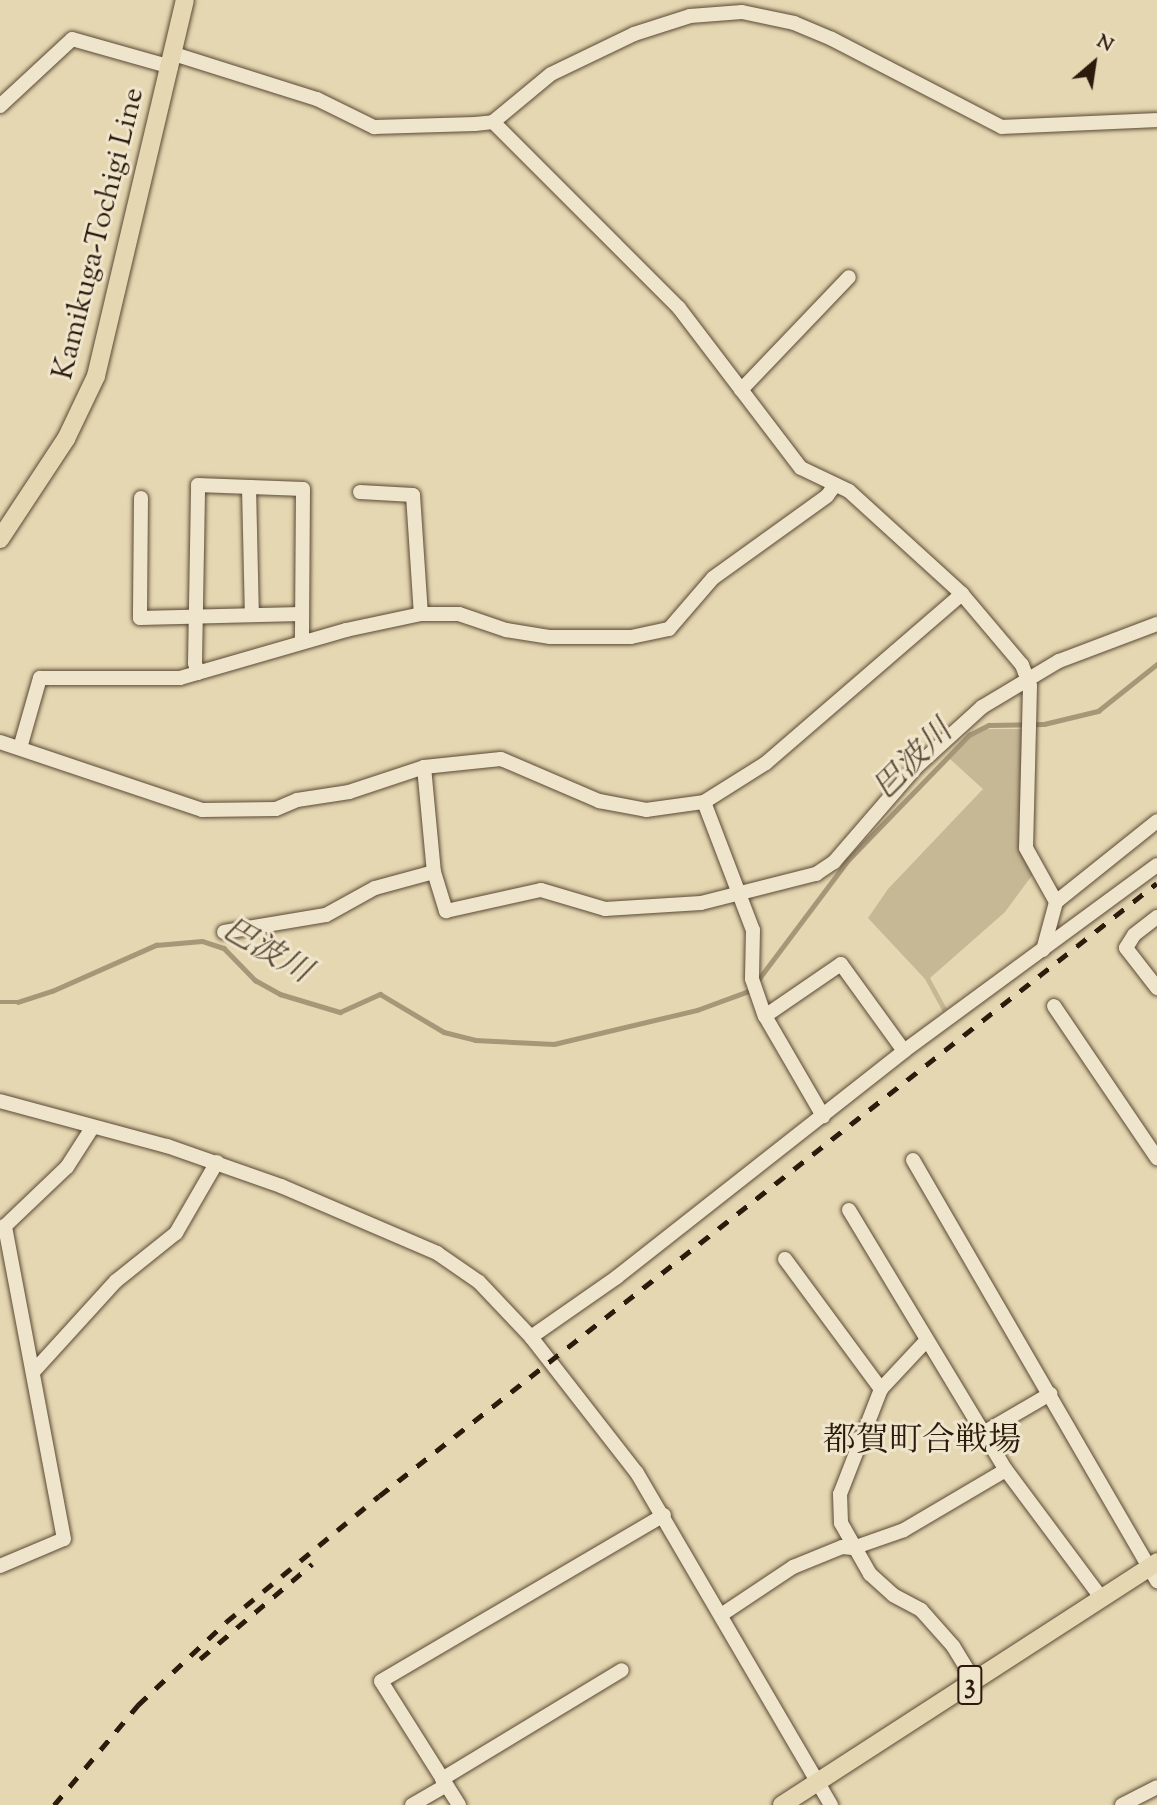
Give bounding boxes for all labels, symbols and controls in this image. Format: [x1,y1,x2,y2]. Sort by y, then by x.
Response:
north arrow [1059,28,1129,98]
text: N [1091,29,1118,60]
street label: Kamikuga-Tochigi Line [46,84,154,384]
water label: 巴波川 [866,713,962,809]
water label: 巴波川 [215,911,317,993]
district label: 都賀町合戦場 [823,1423,1021,1463]
road number: 3 [956,1660,984,1710]

